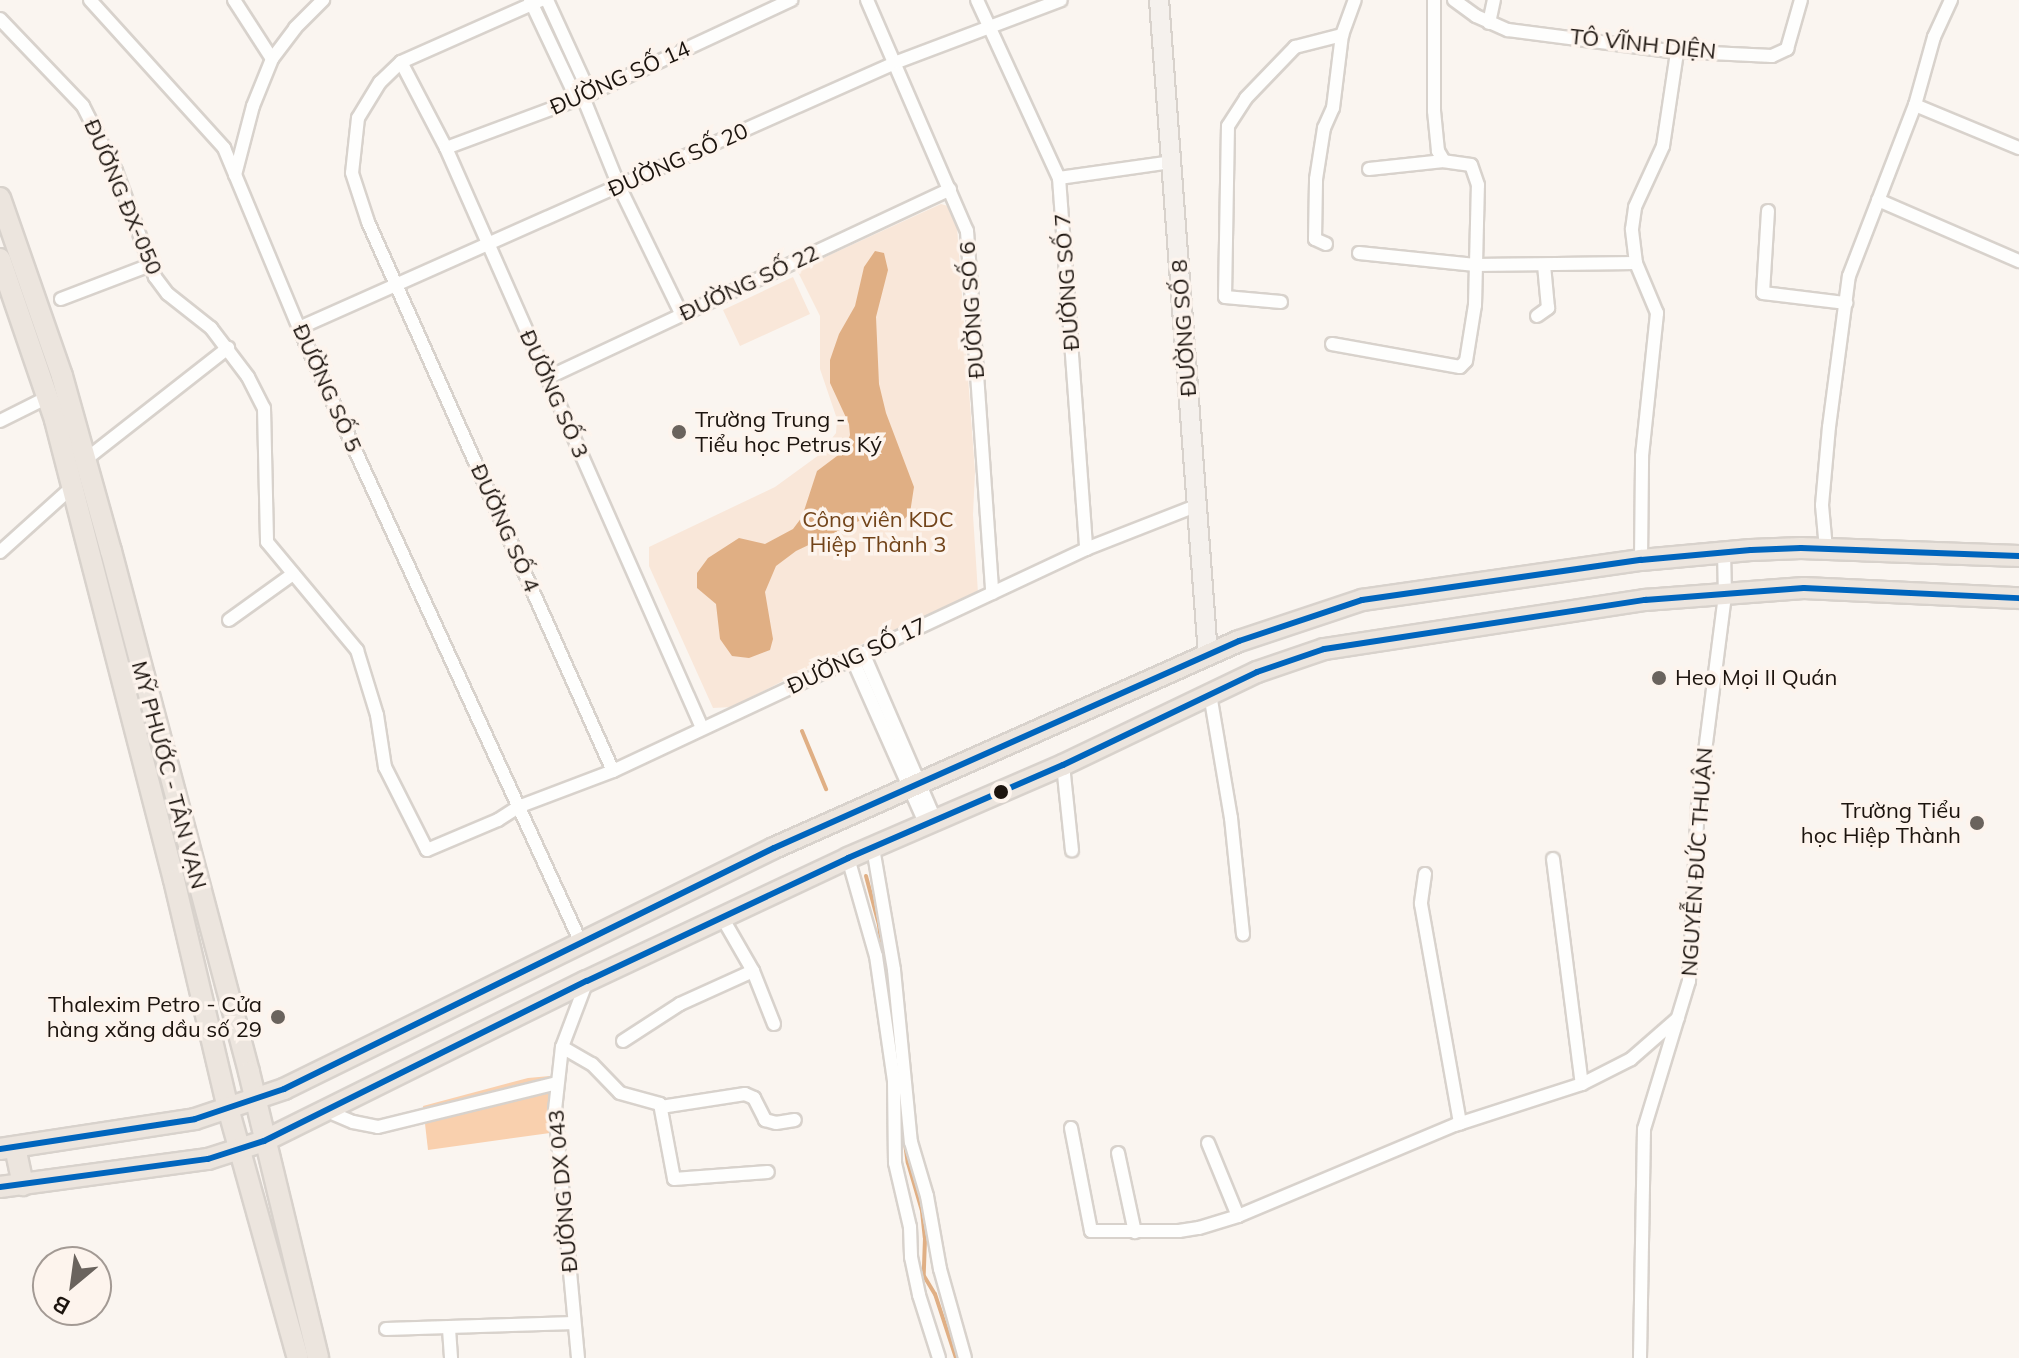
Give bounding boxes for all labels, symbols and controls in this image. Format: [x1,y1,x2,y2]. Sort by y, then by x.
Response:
street label: TÔ VĨNH DIỆN [1569,23,1717,65]
street label: ĐƯỜNG SỐ 14 [546,35,694,121]
street label: ĐƯỜNG ĐX-050 [78,115,168,279]
street label: ĐƯỜNG SỐ 20 [604,117,752,203]
street label: ĐƯỜNG SỐ 7 [1049,213,1085,351]
street label: ĐƯỜNG SỐ 22 [675,239,823,327]
street label: ĐƯỜNG SỐ 6 [954,241,990,379]
street label: ĐƯỜNG SỐ 8 [1166,259,1202,397]
street label: ĐƯỜNG SỐ 5 [287,320,367,456]
street label: ĐƯỜNG SỐ 3 [514,326,594,462]
place label: Trường Trung - Tiểu học Petrus Ký [695,406,882,458]
marker: Trường Trung - Tiểu học Petrus Ký [670,423,688,441]
street label: ĐƯỜNG SỐ 4 [465,460,545,596]
park label: Công viên KDC Hiệp Thành 3 [802,506,954,558]
street label: ĐƯỜNG SỐ 17 [783,612,931,700]
street label: MỸ PHƯỚC - TÂN VẠN [126,658,212,892]
place label: Heo Mọi II Quán [1675,665,1837,691]
marker: Heo Mọi II Quán [1650,669,1668,687]
street label: NGUYỄN ĐỨC THUẬN [1676,747,1718,977]
unlabelled marker [993,784,1009,800]
place label: Trường Tiểu học Hiệp Thành [1801,797,1961,848]
marker: Trường Tiểu học Hiệp Thành [1968,814,1986,832]
place label: Thalexim Petro - Cửa hàng xăng dầu số 29 [47,991,262,1042]
marker: Thalexim Petro - Cửa hàng xăng dầu số 29 [269,1008,287,1026]
street label: ĐƯỜNG DX 043 [543,1109,583,1273]
north arrow [32,1246,112,1326]
text: B [48,1289,75,1321]

